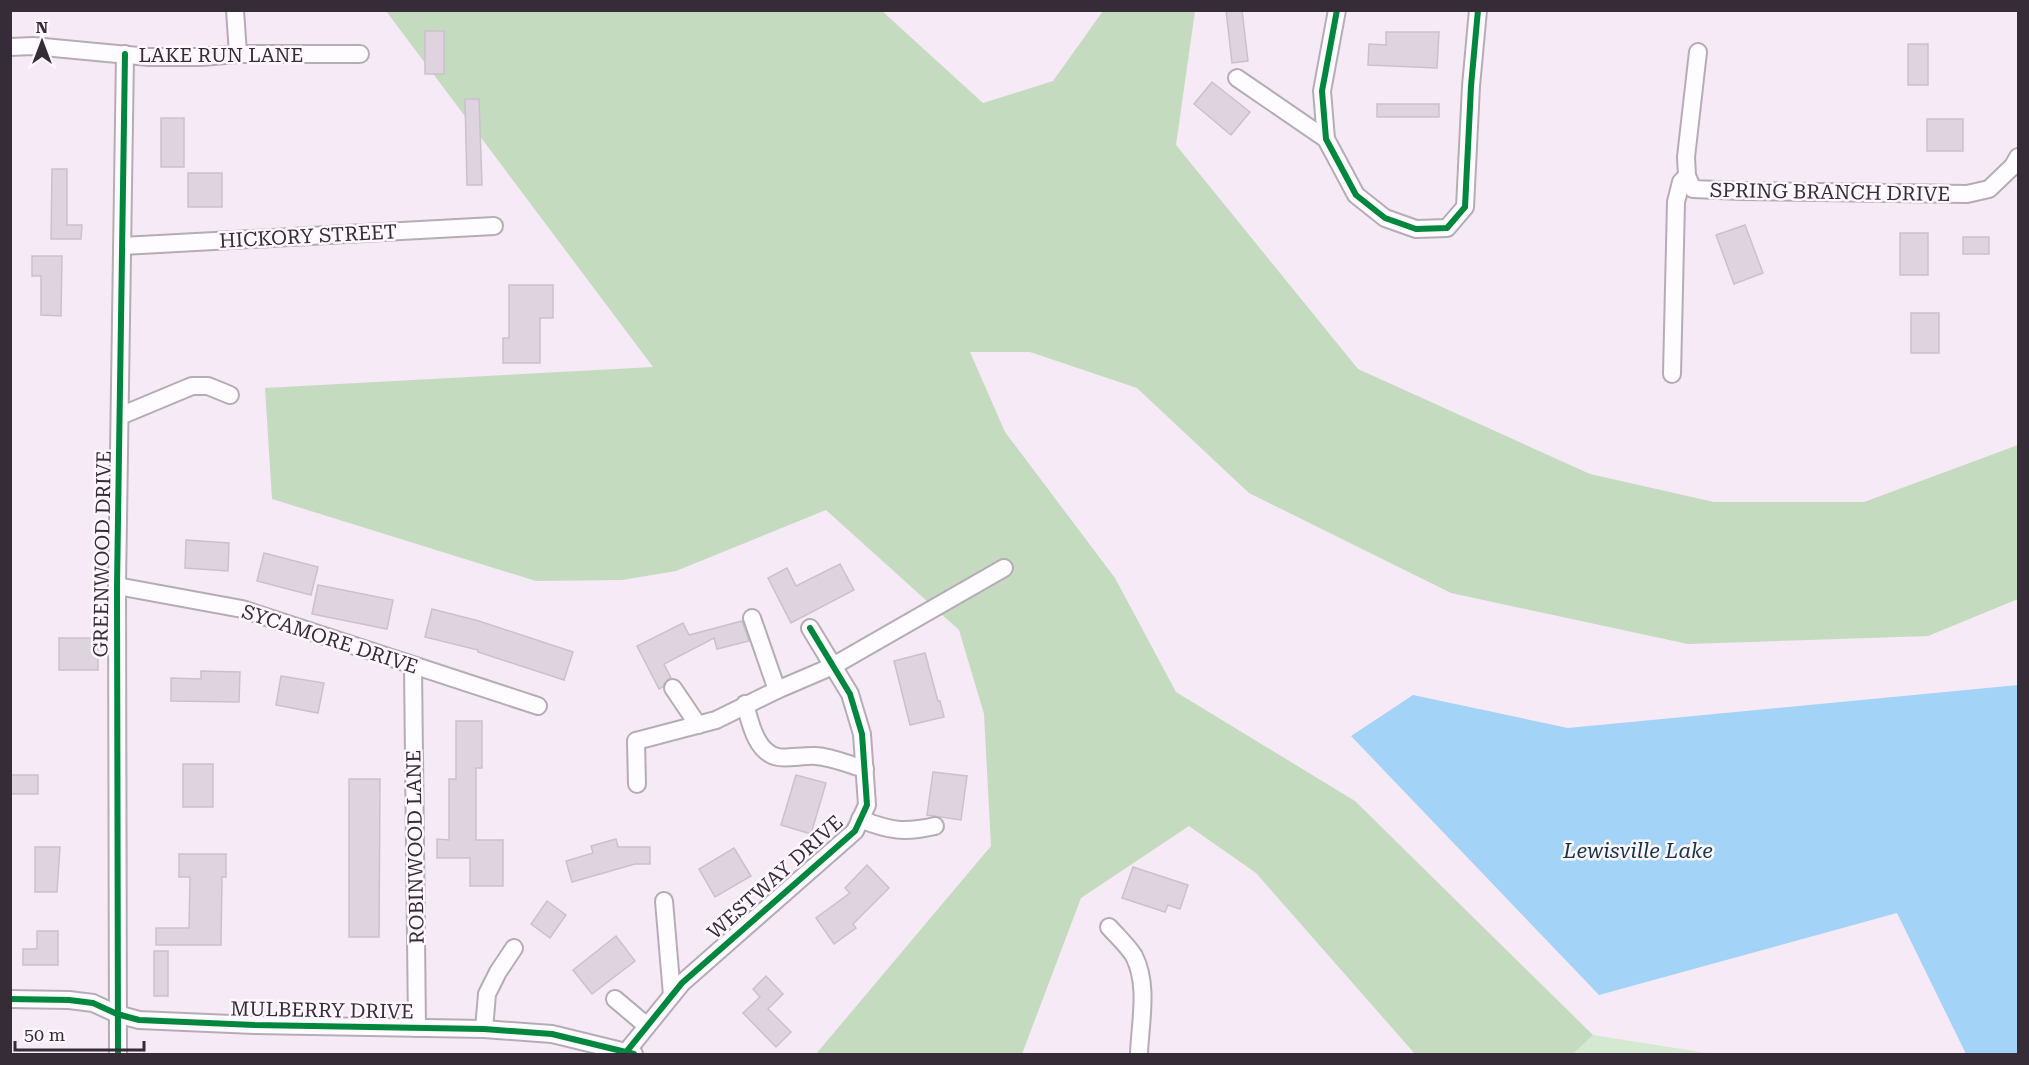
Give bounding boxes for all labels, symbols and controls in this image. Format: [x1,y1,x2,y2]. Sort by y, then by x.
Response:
north arrow [12,12,72,72]
text: N [36,18,48,37]
street label: LAKE RUN LANE [139,43,303,67]
street label: SPRING BRANCH DRIVE [1710,178,1950,206]
street label: HICKORY STREET [218,219,398,253]
street label: GREENWOOD DRIVE [88,450,116,658]
street label: SYCAMORE DRIVE [239,599,421,679]
street label: ROBINWOOD LANE [401,750,429,944]
street label: WESTWAY DRIVE [702,810,848,944]
water label: Lewisville Lake [1562,839,1713,863]
street label: MULBERRY DRIVE [230,996,414,1024]
scale bar [15,1014,144,1052]
text: 50 m [24,1024,65,1045]

